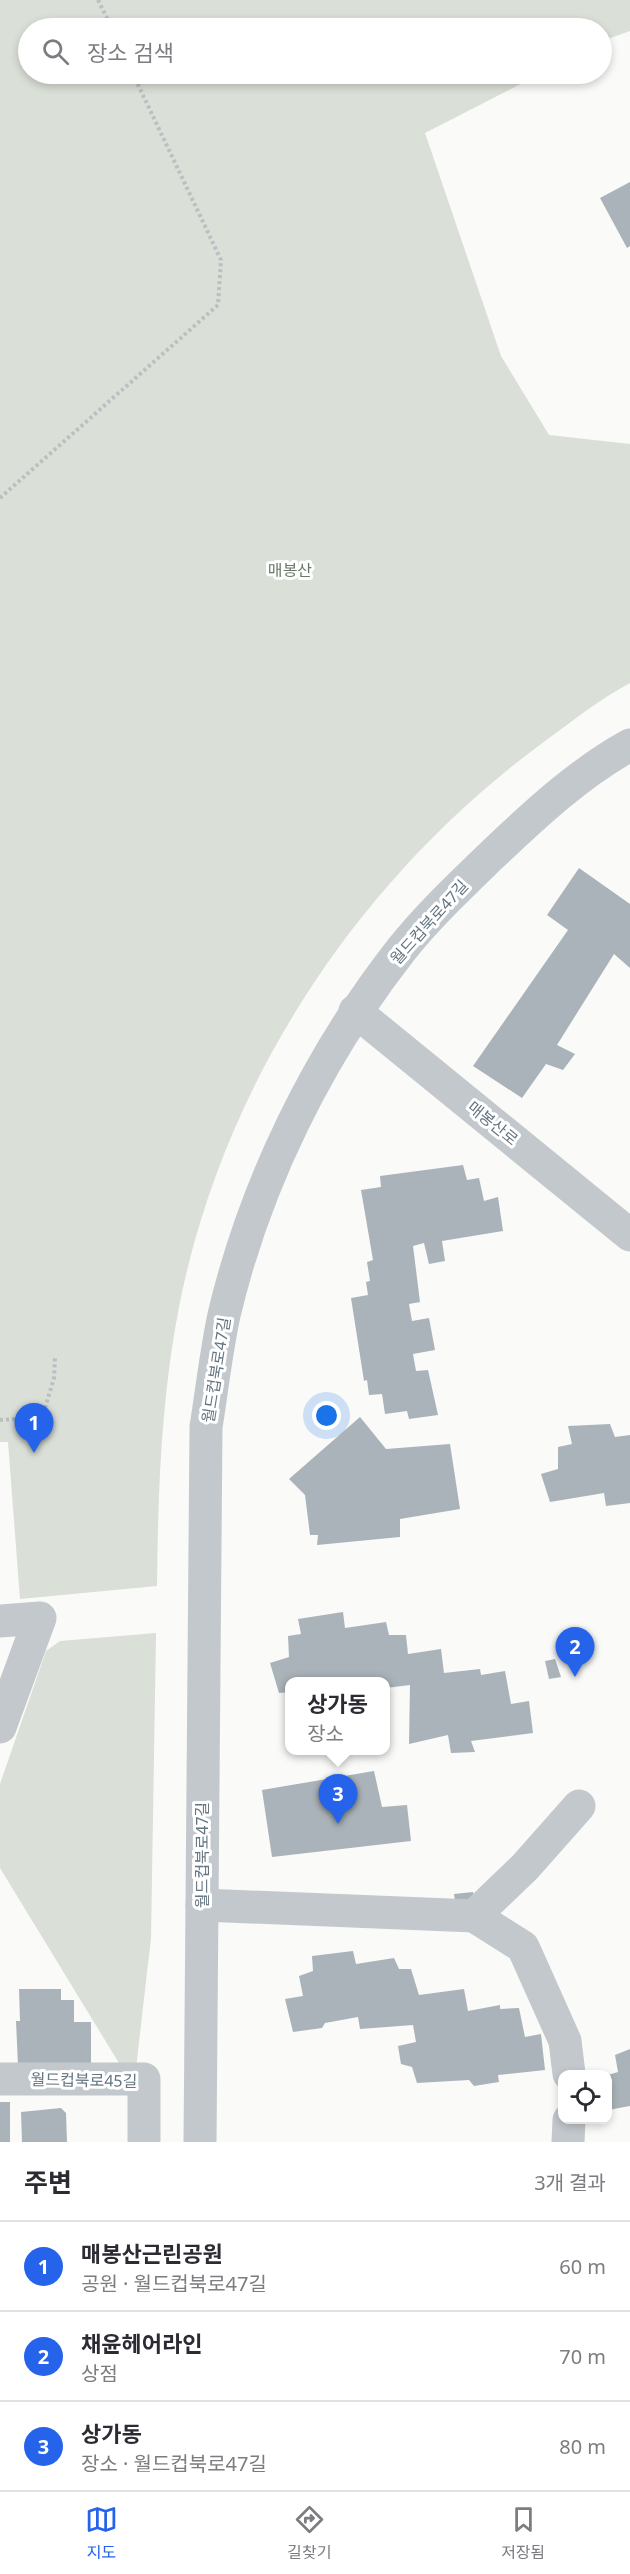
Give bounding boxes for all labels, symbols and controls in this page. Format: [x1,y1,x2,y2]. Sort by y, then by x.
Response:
search box [18,18,612,84]
icon: search [39,35,72,68]
text: 장소 검색 [87,37,174,67]
park label: 매봉산 [268,559,312,581]
street label: 월드컵북로47길 [385,875,473,969]
street label: 매봉산로 [463,1096,523,1150]
street label: 월드컵북로47길 [197,1316,235,1424]
your location [312,1401,341,1430]
pin: 1 [15,1404,54,1453]
pin: 2 [556,1628,594,1677]
popup [285,1677,390,1755]
text: 상가동 [307,1688,368,1718]
text: 장소 [307,1720,344,1747]
pin: 3 [318,1774,358,1824]
street label: 월드컵북로47길 [191,1802,213,1908]
street label: 월드컵북로45길 [31,2068,137,2092]
map controls [558,2070,612,2124]
button: locate [558,2070,612,2124]
text: 주변 [24,2164,72,2200]
text: 3개 결과 [534,2169,606,2196]
text: 매봉산근린공원 [81,2238,223,2268]
text: 1 [38,2253,49,2280]
text: 60 m [559,2253,606,2280]
text: 공원 · 월드컵북로47길 [81,2270,267,2297]
text: 채윤헤어라인 [81,2328,202,2358]
text: 2 [38,2343,49,2370]
text: 70 m [559,2343,606,2370]
text: 상점 [81,2360,118,2387]
text: 상가동 [81,2418,142,2448]
text: 3 [38,2433,49,2460]
text: 80 m [559,2433,606,2460]
text: 장소 · 월드컵북로47길 [81,2450,267,2477]
tab: 지도 [85,2503,118,2563]
tab: 길찾기 [287,2503,331,2563]
tab: 저장됨 [501,2503,545,2563]

